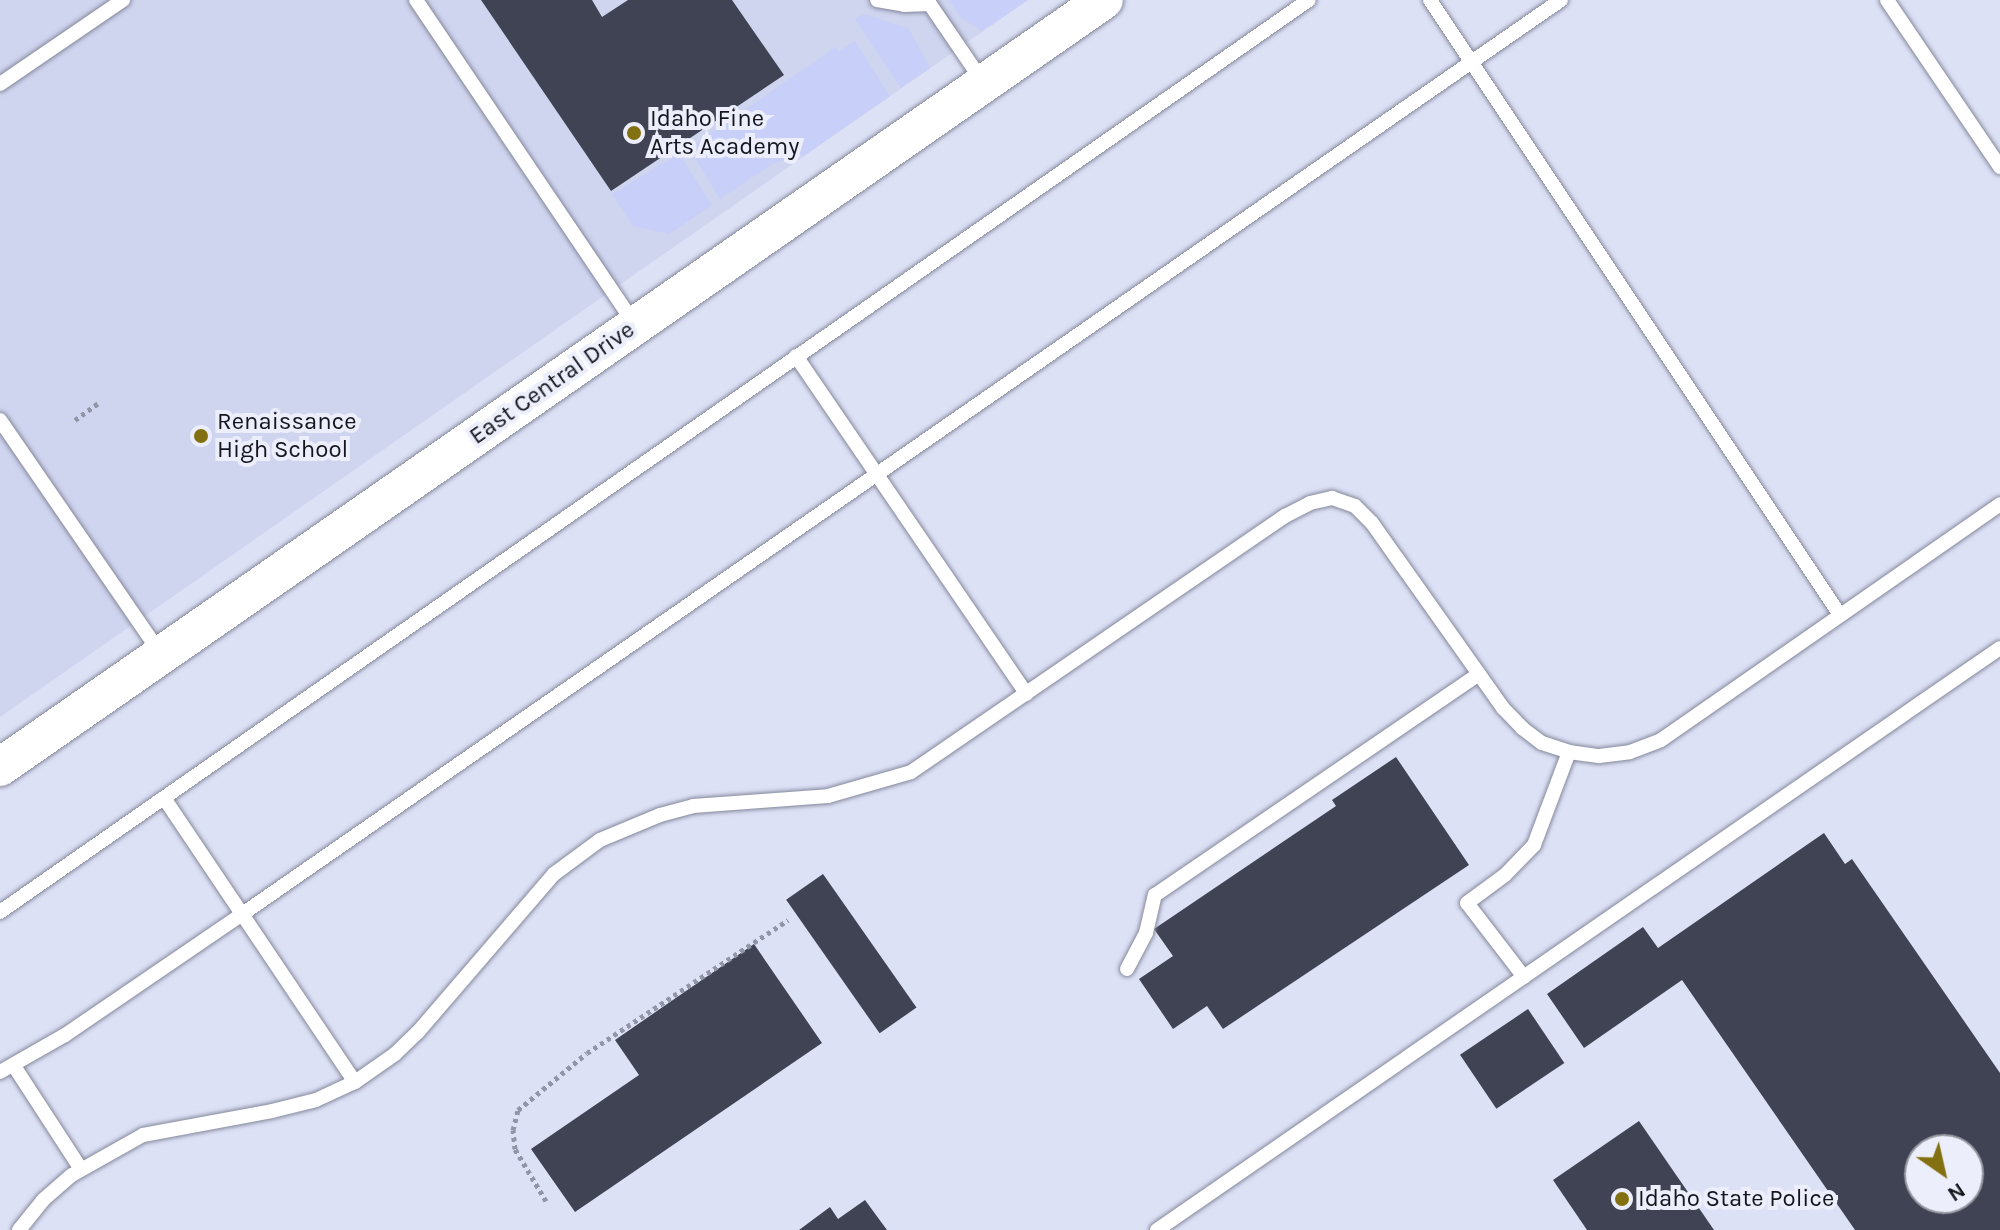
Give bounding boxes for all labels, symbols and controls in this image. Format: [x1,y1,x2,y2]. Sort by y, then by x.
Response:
place label: Idaho Fine Arts Academy [650,105,799,161]
marker: Idaho Fine Arts Academy [625,124,643,142]
street label: East Central Drive [464,315,640,451]
place label: Renaissance High School [217,408,356,464]
marker: Renaissance High School [192,427,210,445]
north arrow [1904,1134,1984,1214]
text: N [1942,1177,1970,1207]
place label: Idaho State Police [1638,1185,1834,1213]
marker: Idaho State Police [1613,1190,1631,1208]

